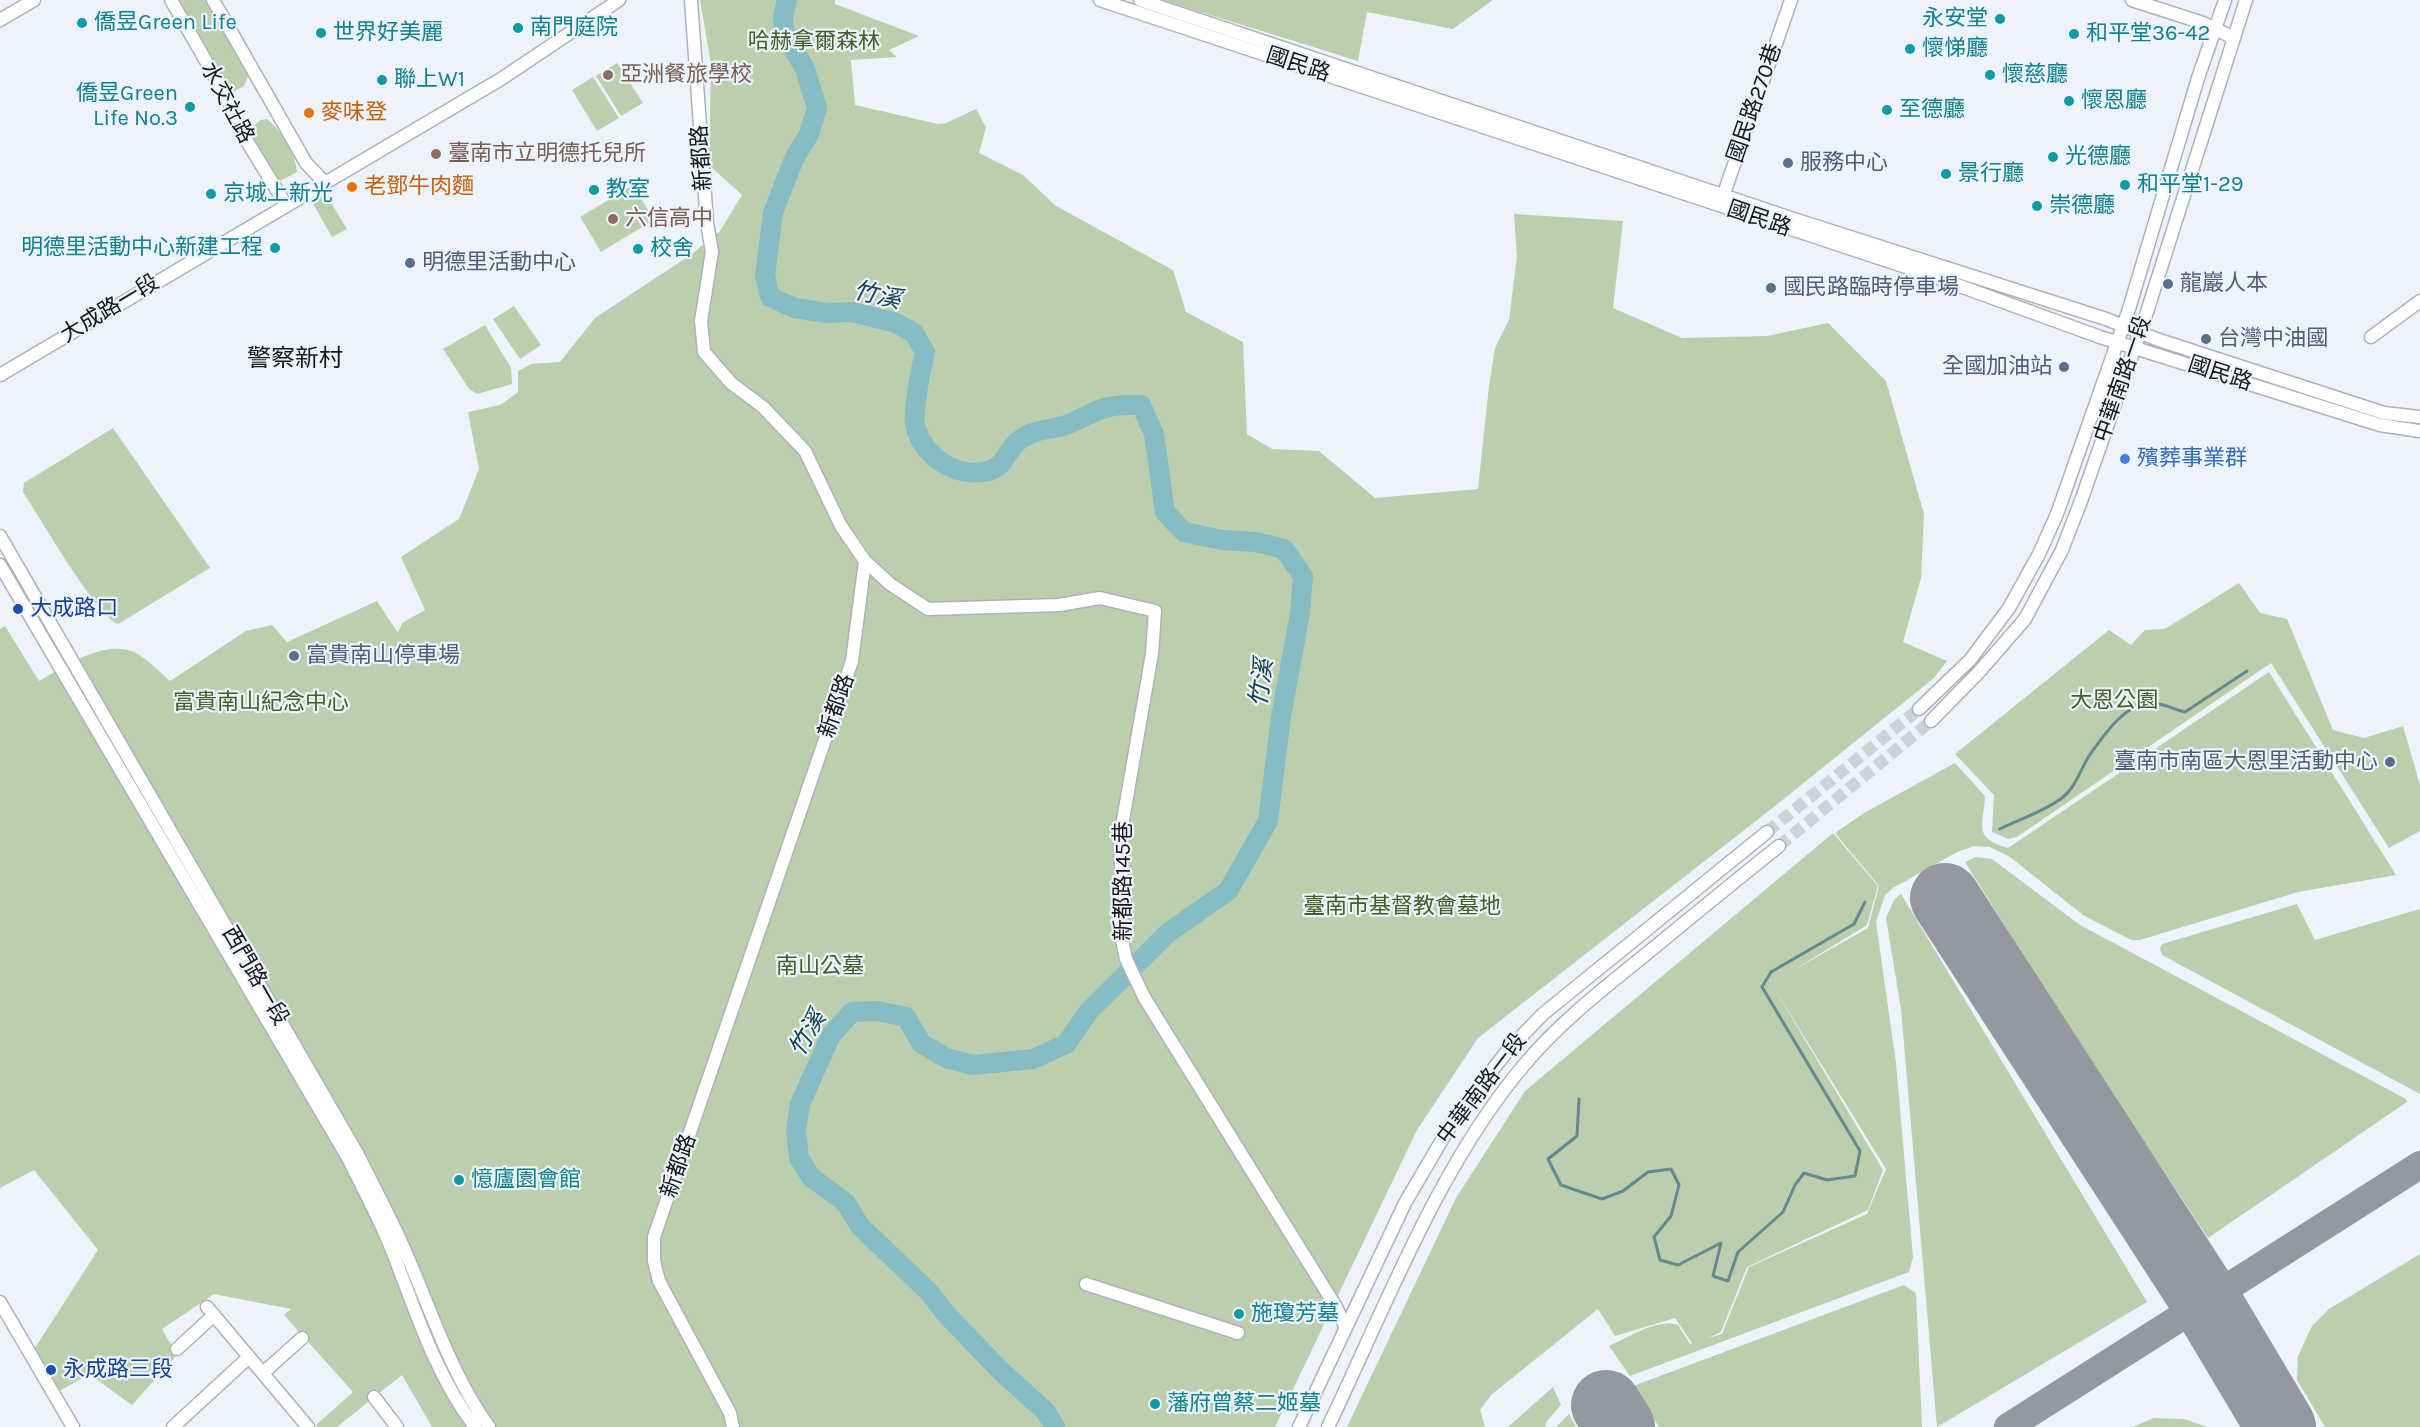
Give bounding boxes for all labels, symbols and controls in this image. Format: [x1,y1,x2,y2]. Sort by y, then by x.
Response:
place label: 永安堂 [1922,6,1988,32]
place label: 僑昱Green Life [94,10,237,36]
marker: 永安堂 [1993,12,2007,26]
place label: 南門庭院 [530,15,618,41]
marker: 僑昱Green Life [75,16,89,30]
place label: 世界好美麗 [333,20,443,46]
marker: 南門庭院 [511,21,525,35]
place label: 和平堂36-42 [2086,21,2210,47]
marker: 世界好美麗 [314,26,328,40]
marker: 和平堂36-42 [2067,27,2081,41]
park label: 哈赫拿爾森林 [748,29,880,55]
place label: 懷悌廳 [1922,36,1988,62]
street label: 國民路270巷 [1722,40,1788,166]
street label: 國民路 [1263,42,1333,88]
marker: 懷悌廳 [1903,42,1917,56]
street label: 水交社路 [195,58,259,148]
place label: 亞洲餐旅學校 [620,62,752,88]
place label: 懷慈廳 [2002,62,2068,88]
place label: 聯上W1 [394,67,465,93]
marker: 亞洲餐旅學校 [601,68,615,82]
marker: 懷慈廳 [1983,68,1997,82]
marker: 聯上W1 [375,73,389,87]
place label: 僑昱Green Life No.3 [76,81,178,132]
place label: 懷恩廳 [2081,88,2147,114]
marker: 懷恩廳 [2062,94,2076,108]
place label: 至德廳 [1899,97,1965,123]
marker: 僑昱Green Life No.3 [183,100,197,114]
place label: 麥味登 [321,100,387,126]
marker: 至德廳 [1880,103,1894,117]
marker: 麥味登 [302,106,316,120]
street label: 新都路 [687,124,717,192]
place label: 臺南市立明德托兒所 [448,141,646,167]
place label: 光德廳 [2065,144,2131,170]
marker: 臺南市立明德托兒所 [429,147,443,161]
place label: 服務中心 [1800,150,1888,176]
marker: 光德廳 [2046,150,2060,164]
marker: 服務中心 [1781,156,1795,170]
place label: 景行廳 [1958,161,2024,187]
marker: 景行廳 [1939,167,1953,181]
place label: 和平堂1-29 [2137,172,2243,198]
place label: 老鄧牛肉麵 [364,174,474,200]
place label: 教室 [606,177,650,203]
marker: 和平堂1-29 [2118,178,2132,192]
marker: 老鄧牛肉麵 [345,180,359,194]
place label: 京城上新光 [223,181,333,207]
marker: 教室 [587,183,601,197]
marker: 京城上新光 [204,187,218,201]
place label: 崇德廳 [2049,193,2115,219]
street label: 國民路 [1724,196,1794,242]
marker: 崇德廳 [2030,199,2044,213]
place label: 六信高中 [625,206,713,232]
marker: 六信高中 [606,212,620,226]
place label: 明德里活動中心新建工程 [21,235,263,261]
place label: 校舍 [650,236,694,262]
marker: 明德里活動中心新建工程 [268,241,282,255]
marker: 校舍 [631,242,645,256]
place label: 明德里活動中心 [422,250,576,276]
marker: 明德里活動中心 [403,256,417,270]
street label: 大成路一段 [56,269,164,349]
place label: 龍巖人本 [2180,271,2268,297]
place label: 國民路臨時停車場 [1783,275,1959,301]
water label: 竹溪 [850,277,904,315]
marker: 龍巖人本 [2161,277,2175,291]
marker: 國民路臨時停車場 [1764,281,1778,295]
street label: 中華南路一段 [2089,312,2157,446]
place label: 台灣中油國 [2218,326,2328,352]
marker: 台灣中油國 [2199,332,2213,346]
district label: 警察新村 [247,345,343,373]
street label: 國民路 [2185,351,2255,397]
place label: 全國加油站 [1942,354,2052,380]
marker: 全國加油站 [2057,360,2071,374]
place label: 殯葬事業群 [2137,446,2247,472]
marker: 殯葬事業群 [2118,452,2132,466]
place label: 大成路口 [30,596,118,622]
marker: 大成路口 [11,602,25,616]
place label: 富貴南山停車場 [306,643,460,669]
marker: 富貴南山停車場 [287,649,301,663]
water label: 竹溪 [1244,657,1280,709]
street label: 新都路 [814,671,860,741]
park label: 大恩公園 [2070,688,2158,714]
park label: 富貴南山紀念中心 [173,690,349,716]
place label: 臺南市南區大恩里活動中心 [2114,749,2378,775]
marker: 臺南市南區大恩里活動中心 [2383,755,2397,769]
street label: 新都路145巷 [1111,821,1137,941]
park label: 臺南市基督教會墓地 [1303,894,1501,920]
street label: 西門路一段 [216,922,294,1030]
park label: 南山公墓 [776,954,864,980]
water label: 竹溪 [783,1006,833,1062]
street label: 中華南路一段 [1432,1028,1532,1150]
street label: 新都路 [656,1131,702,1201]
place label: 憶廬園會館 [471,1167,581,1193]
marker: 憶廬園會館 [452,1173,466,1187]
place label: 施瓊芳墓 [1251,1301,1339,1327]
marker: 施瓊芳墓 [1232,1307,1246,1321]
place label: 永成路三段 [63,1357,173,1383]
marker: 永成路三段 [44,1363,58,1377]
place label: 藩府曾蔡二姬墓 [1167,1391,1321,1417]
marker: 藩府曾蔡二姬墓 [1148,1397,1162,1411]

